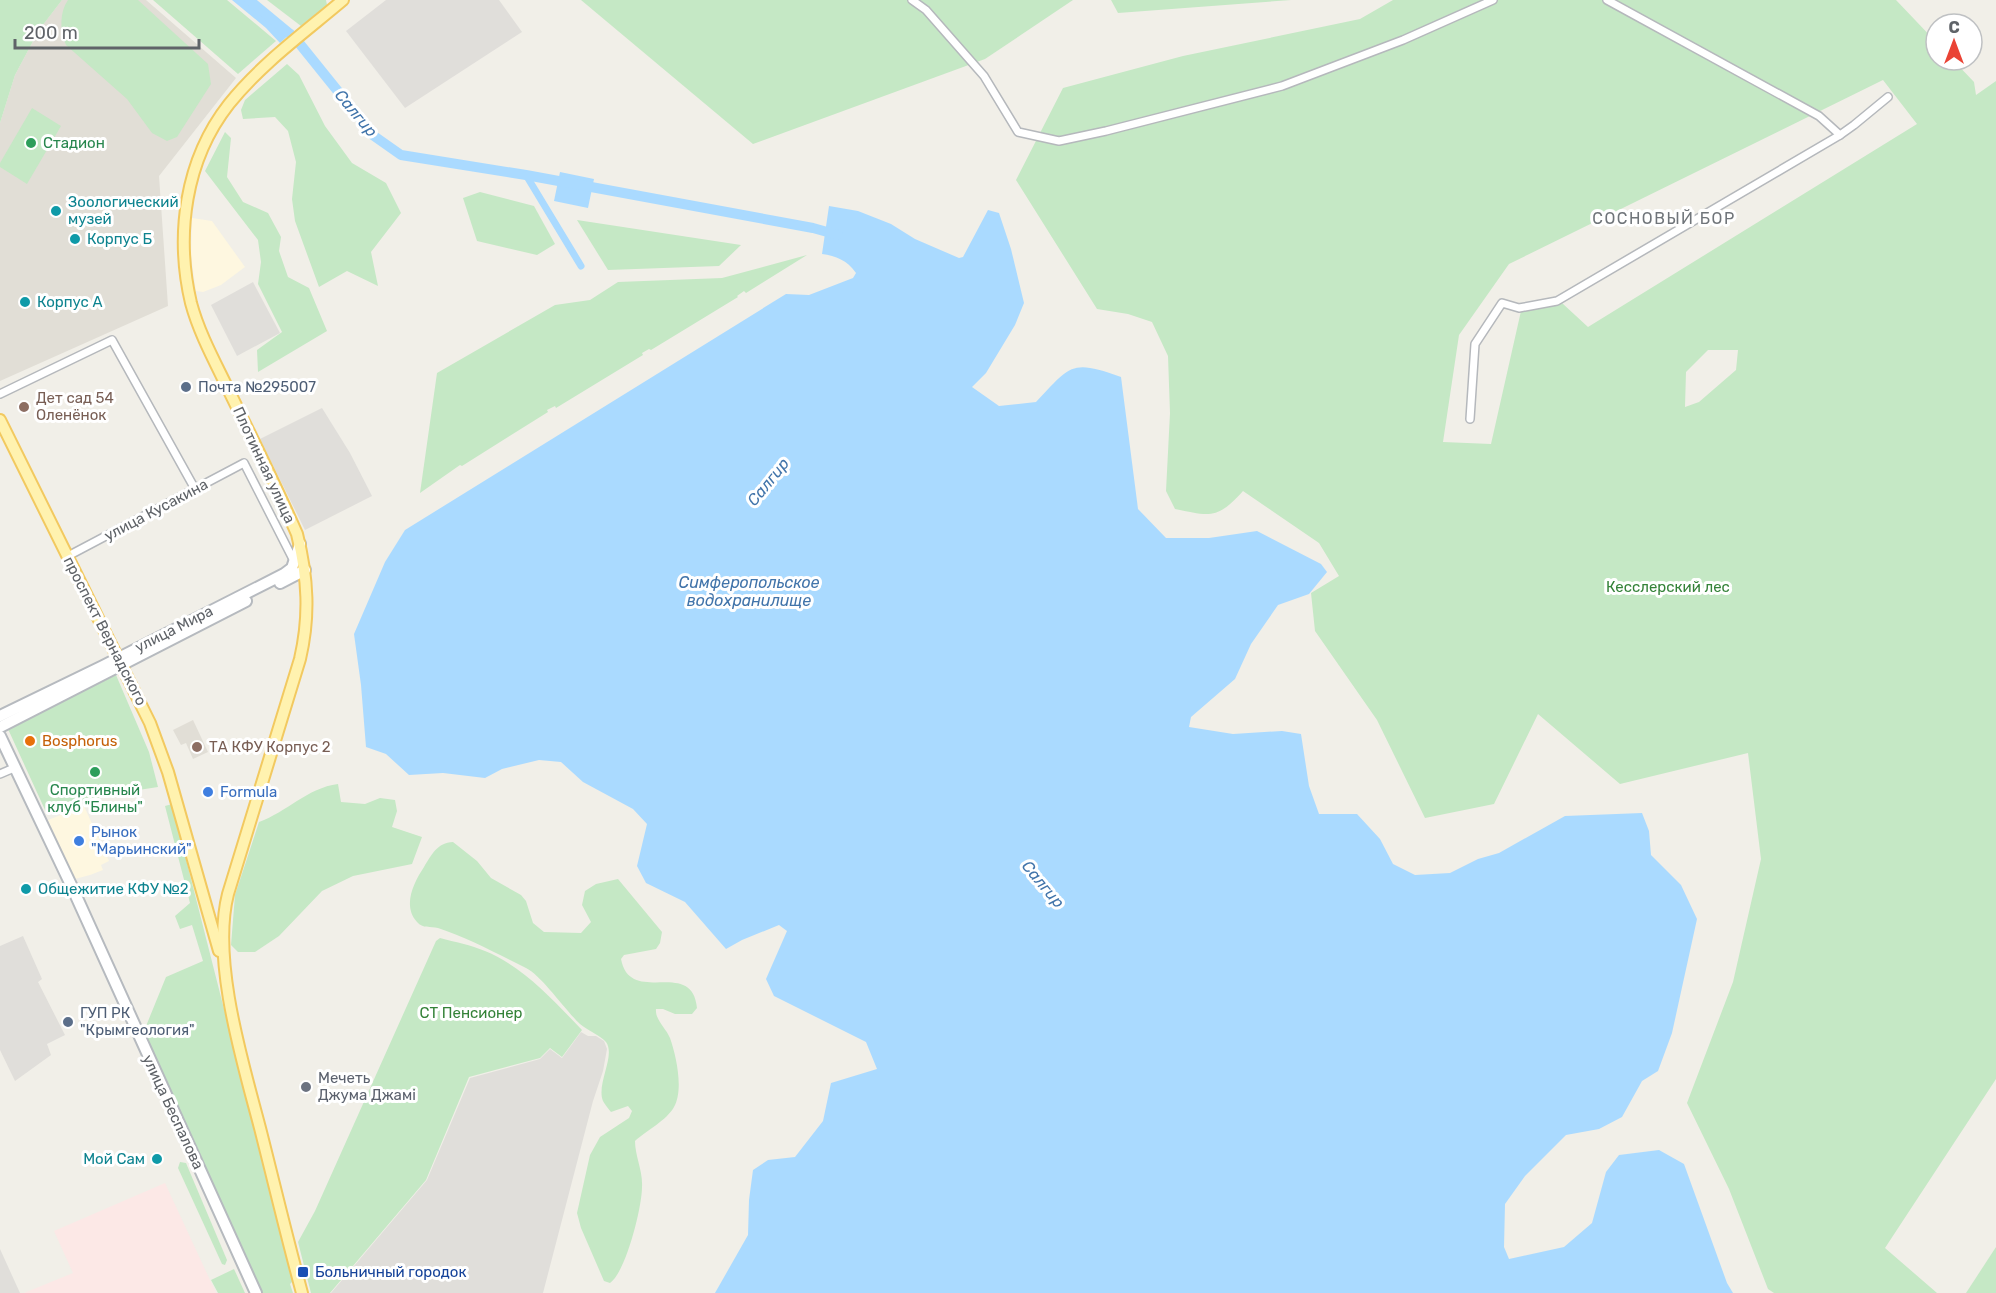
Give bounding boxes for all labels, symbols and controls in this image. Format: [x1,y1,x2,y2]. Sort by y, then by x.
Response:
scale bar [15,12,200,50]
north arrow [1924,12,1984,72]
text: С [1948,18,1960,37]
text: 200 m [24,22,78,44]
water label: Салгир [331,86,381,141]
place label: Стадион [43,134,105,152]
marker: Стадион [24,136,38,150]
place label: Зоологический музей [68,193,179,228]
marker: Зоологический музей [49,204,63,218]
district label: СОСНОВЫЙ БОР [1592,209,1736,228]
place label: Корпус Б [87,230,152,248]
marker: Корпус Б [68,232,82,246]
place label: Корпус А [37,293,103,311]
marker: Корпус А [18,295,32,309]
place label: Почта №295007 [198,378,316,396]
marker: Почта №295007 [179,380,193,394]
place label: Дет сад 54 Оленёнок [36,389,114,424]
marker: Дет сад 54 Оленёнок [17,400,31,414]
street label: Плотинная улица [229,404,299,526]
water label: Салгир [743,454,793,509]
street label: улица Кусакина [101,475,211,545]
street label: проспект Вернадского [60,554,150,708]
water label: Симферопольское водохранилище [679,573,820,610]
park label: Кесслерский лес [1606,578,1730,596]
street label: улица Мира [132,602,216,656]
place label: Bosphorus [42,732,118,750]
marker: Bosphorus [23,734,37,748]
place label: ТА КФУ Корпус 2 [209,738,331,756]
marker: ТА КФУ Корпус 2 [190,740,204,754]
marker: Спортивный клуб "Блины" [88,765,102,779]
place label: Спортивный клуб "Блины" [47,781,143,816]
place label: Formula [220,783,277,801]
marker: Formula [201,785,215,799]
place label: Рынок "Марьинский" [91,823,192,858]
marker: Рынок "Марьинский" [72,834,86,848]
water label: Салгир [1018,857,1068,912]
place label: Общежитие КФУ №2 [38,880,189,898]
marker: Общежитие КФУ №2 [19,882,33,896]
place label: ГУП РК "Крымгеология" [80,1004,195,1039]
park label: СТ Пенсионер [419,1004,523,1022]
marker: ГУП РК "Крымгеология" [61,1015,75,1029]
street label: улица Беспалова [139,1052,207,1172]
place label: Мечеть Джума Джамі [318,1069,416,1104]
marker: Мечеть Джума Джамі [299,1080,313,1094]
place label: Мой Сам [83,1150,145,1168]
marker: Мой Сам [150,1152,164,1166]
place label: Больничный городок [315,1263,466,1281]
marker: Больничный городок [296,1265,310,1279]

